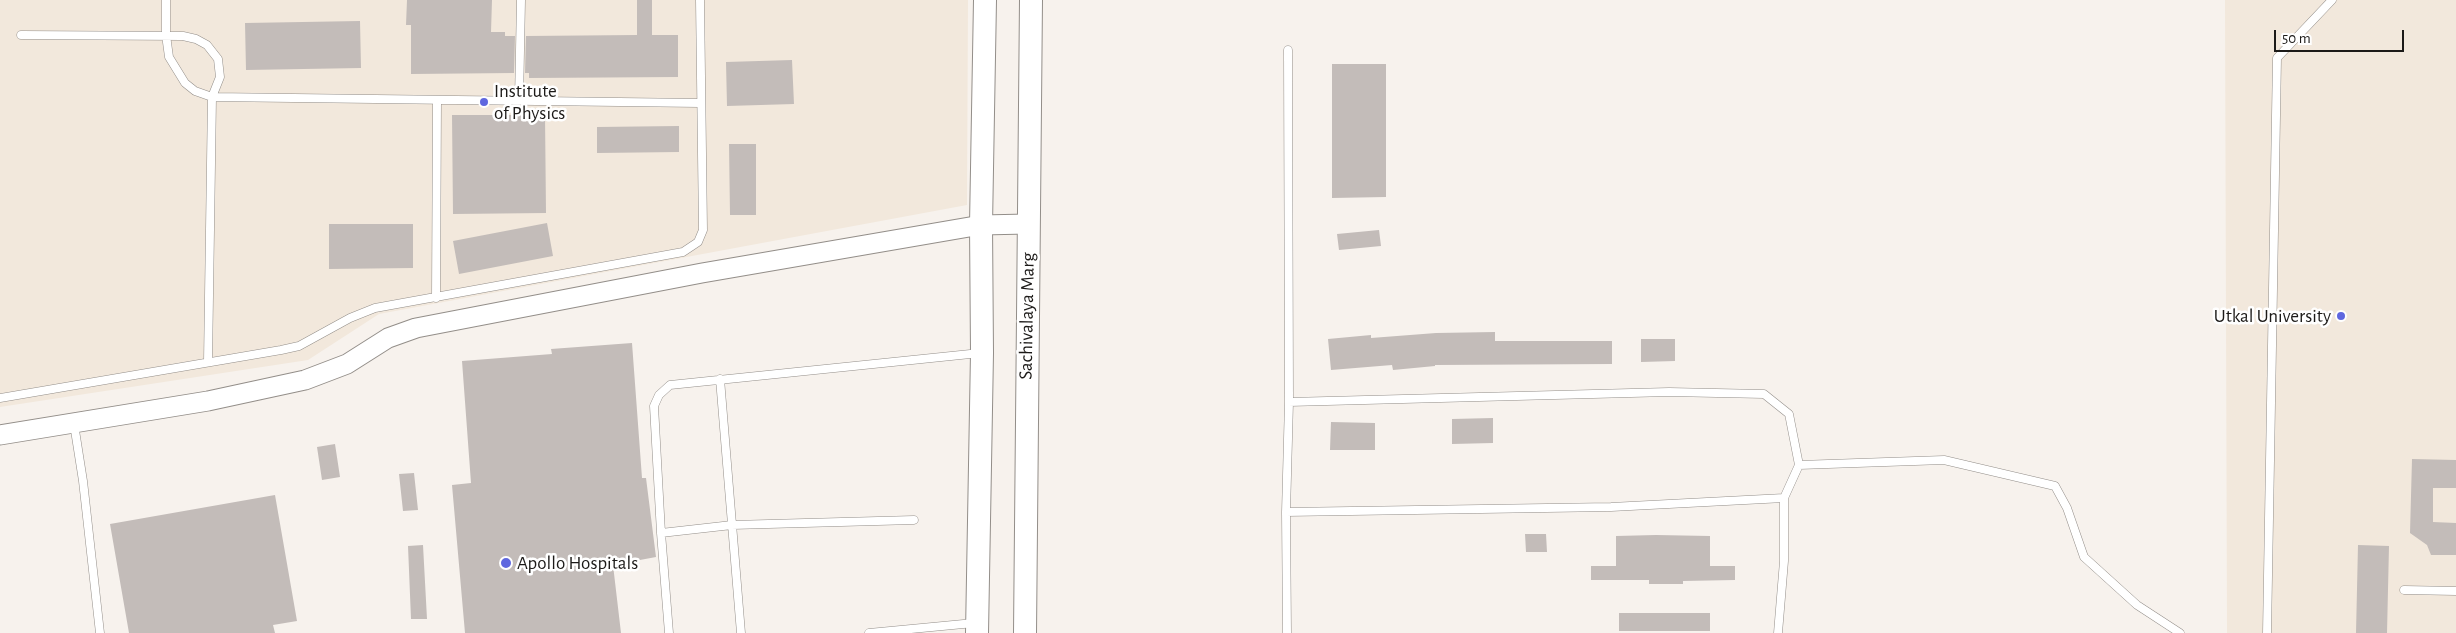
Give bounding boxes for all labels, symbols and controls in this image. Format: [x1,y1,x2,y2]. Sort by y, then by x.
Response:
scale bar [2276,20,2406,52]
text: 50 m [2282,31,2311,46]
place label: Institute of Physics [494,80,565,124]
marker: Institute of Physics [478,96,490,108]
street label: Sachivalaya Marg [1014,252,1040,380]
place label: Utkal University [2214,305,2331,327]
marker: Utkal University [2335,310,2347,322]
place label: Apollo Hospitals [517,552,638,574]
marker: Apollo Hospitals [499,556,513,570]

